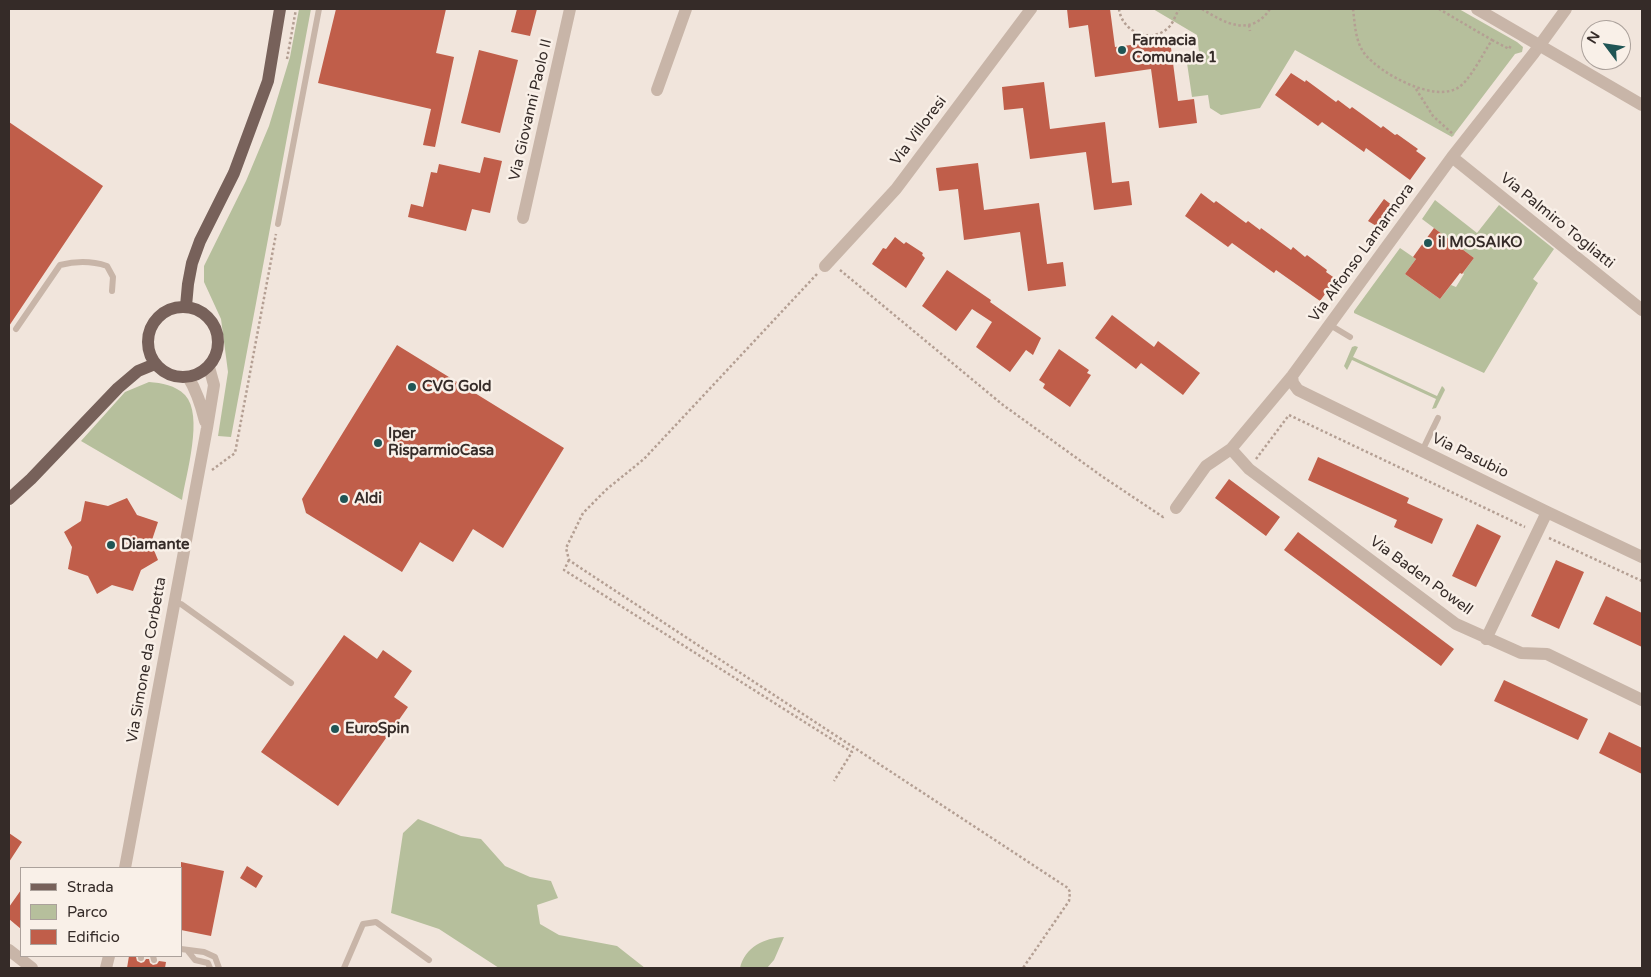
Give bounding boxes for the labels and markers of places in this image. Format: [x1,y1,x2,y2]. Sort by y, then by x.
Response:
place label: Farmacia Comunale 1 [1132,32,1217,67]
marker: Farmacia Comunale 1 [1116,44,1128,56]
place label: il MOSAIKO [1438,234,1523,252]
marker: il MOSAIKO [1422,237,1434,249]
place label: CVG Gold [422,378,492,396]
marker: CVG Gold [406,381,418,393]
place label: Iper RisparmioCasa [388,425,494,460]
marker: Iper RisparmioCasa [372,437,384,449]
place label: Aldi [354,490,382,508]
marker: Aldi [338,493,350,505]
place label: Diamante [121,536,190,554]
marker: Diamante [105,539,117,551]
place label: EuroSpin [345,720,409,738]
marker: EuroSpin [329,723,341,735]

